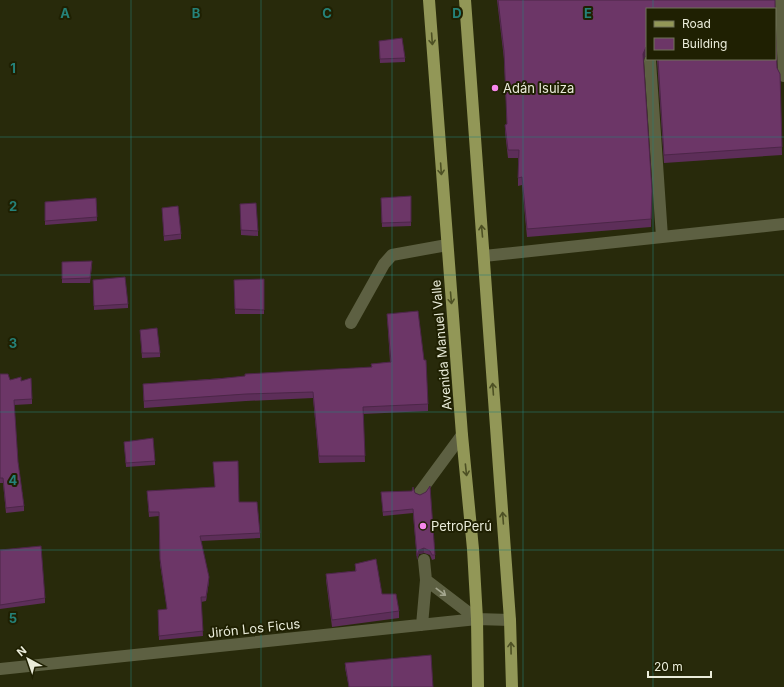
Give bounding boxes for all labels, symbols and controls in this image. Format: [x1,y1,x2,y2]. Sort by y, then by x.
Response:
text: A [60,5,70,21]
text: B [192,5,201,21]
text: C [322,5,332,21]
text: D [452,5,462,21]
text: E [584,5,592,21]
legend [646,8,776,60]
text: Road [682,16,711,31]
one-way arrow [428,32,435,45]
text: Building [682,36,727,51]
text: 1 [10,60,16,76]
place label: Adán Isuiza [503,80,574,96]
marker: Adán Isuiza [490,83,500,93]
one-way arrow [438,162,445,175]
text: 2 [9,198,17,214]
one-way arrow [478,225,485,238]
street label: Avenida Manuel Valle [427,279,455,411]
one-way arrow [448,291,455,304]
text: 3 [9,335,17,351]
one-way arrow [490,383,497,396]
one-way arrow [462,463,469,476]
text: 4 [9,472,18,488]
one-way arrow [499,512,506,525]
place label: PetroPerú [431,518,492,534]
marker: PetroPerú [418,521,428,531]
one-way arrow [435,587,446,596]
text: 5 [9,610,17,626]
street label: Jirón Los Ficus [207,615,301,641]
north arrow [8,639,48,679]
one-way arrow [507,642,515,655]
text: N [14,643,29,659]
scale bar [648,653,711,679]
text: 20 m [654,659,683,674]

